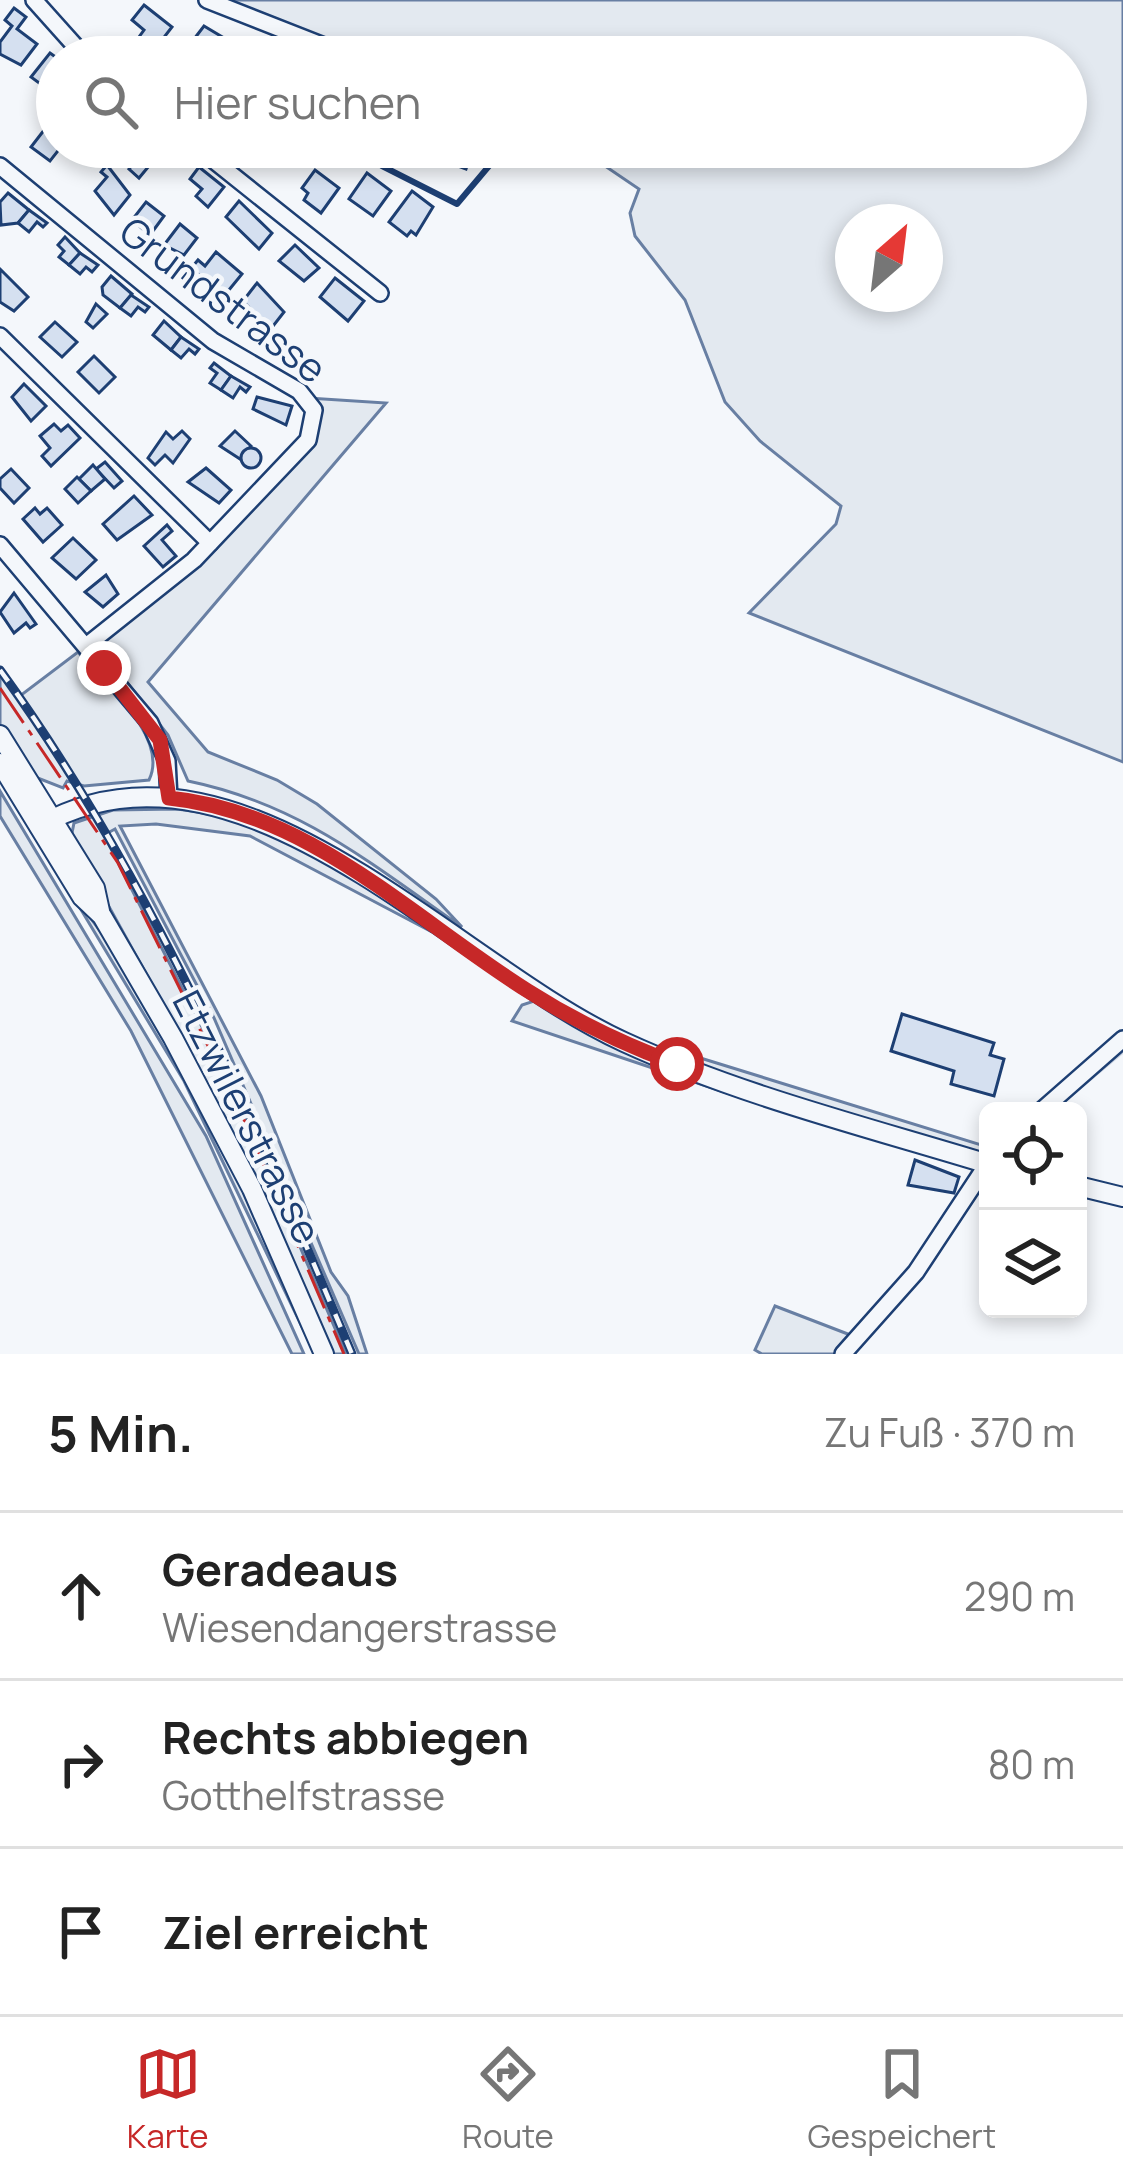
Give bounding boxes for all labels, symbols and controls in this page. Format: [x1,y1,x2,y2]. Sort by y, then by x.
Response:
search box [36,36,1087,168]
icon: search [78,69,144,135]
text: Hier suchen [174,71,421,133]
street label: Grundstrasse [109,204,338,395]
north arrow [835,204,943,312]
route end [77,641,131,695]
street label: Etzwilerstrasse [161,981,335,1252]
route start [650,1037,704,1091]
map controls [979,1102,1087,1318]
button: locate [979,1102,1087,1210]
button: layers [979,1210,1087,1318]
text: 5 Min. [48,1398,193,1467]
text: Zu Fuß · 370 m [824,1405,1075,1459]
text: Geradeaus [162,1538,398,1600]
icon: ahead [48,1563,114,1629]
text: 290 m [964,1569,1075,1623]
text: Wiesendangerstrasse [162,1600,557,1654]
text: Rechts abbiegen [162,1706,529,1768]
icon: right [48,1731,114,1797]
text: 80 m [988,1737,1075,1791]
text: Gotthelfstrasse [162,1768,445,1822]
icon: arrive [48,1899,114,1965]
text: Ziel erreicht [162,1901,429,1963]
tab: Karte [127,2041,208,2158]
tab: Route [462,2041,554,2158]
tab: Gespeichert [807,2041,996,2158]

